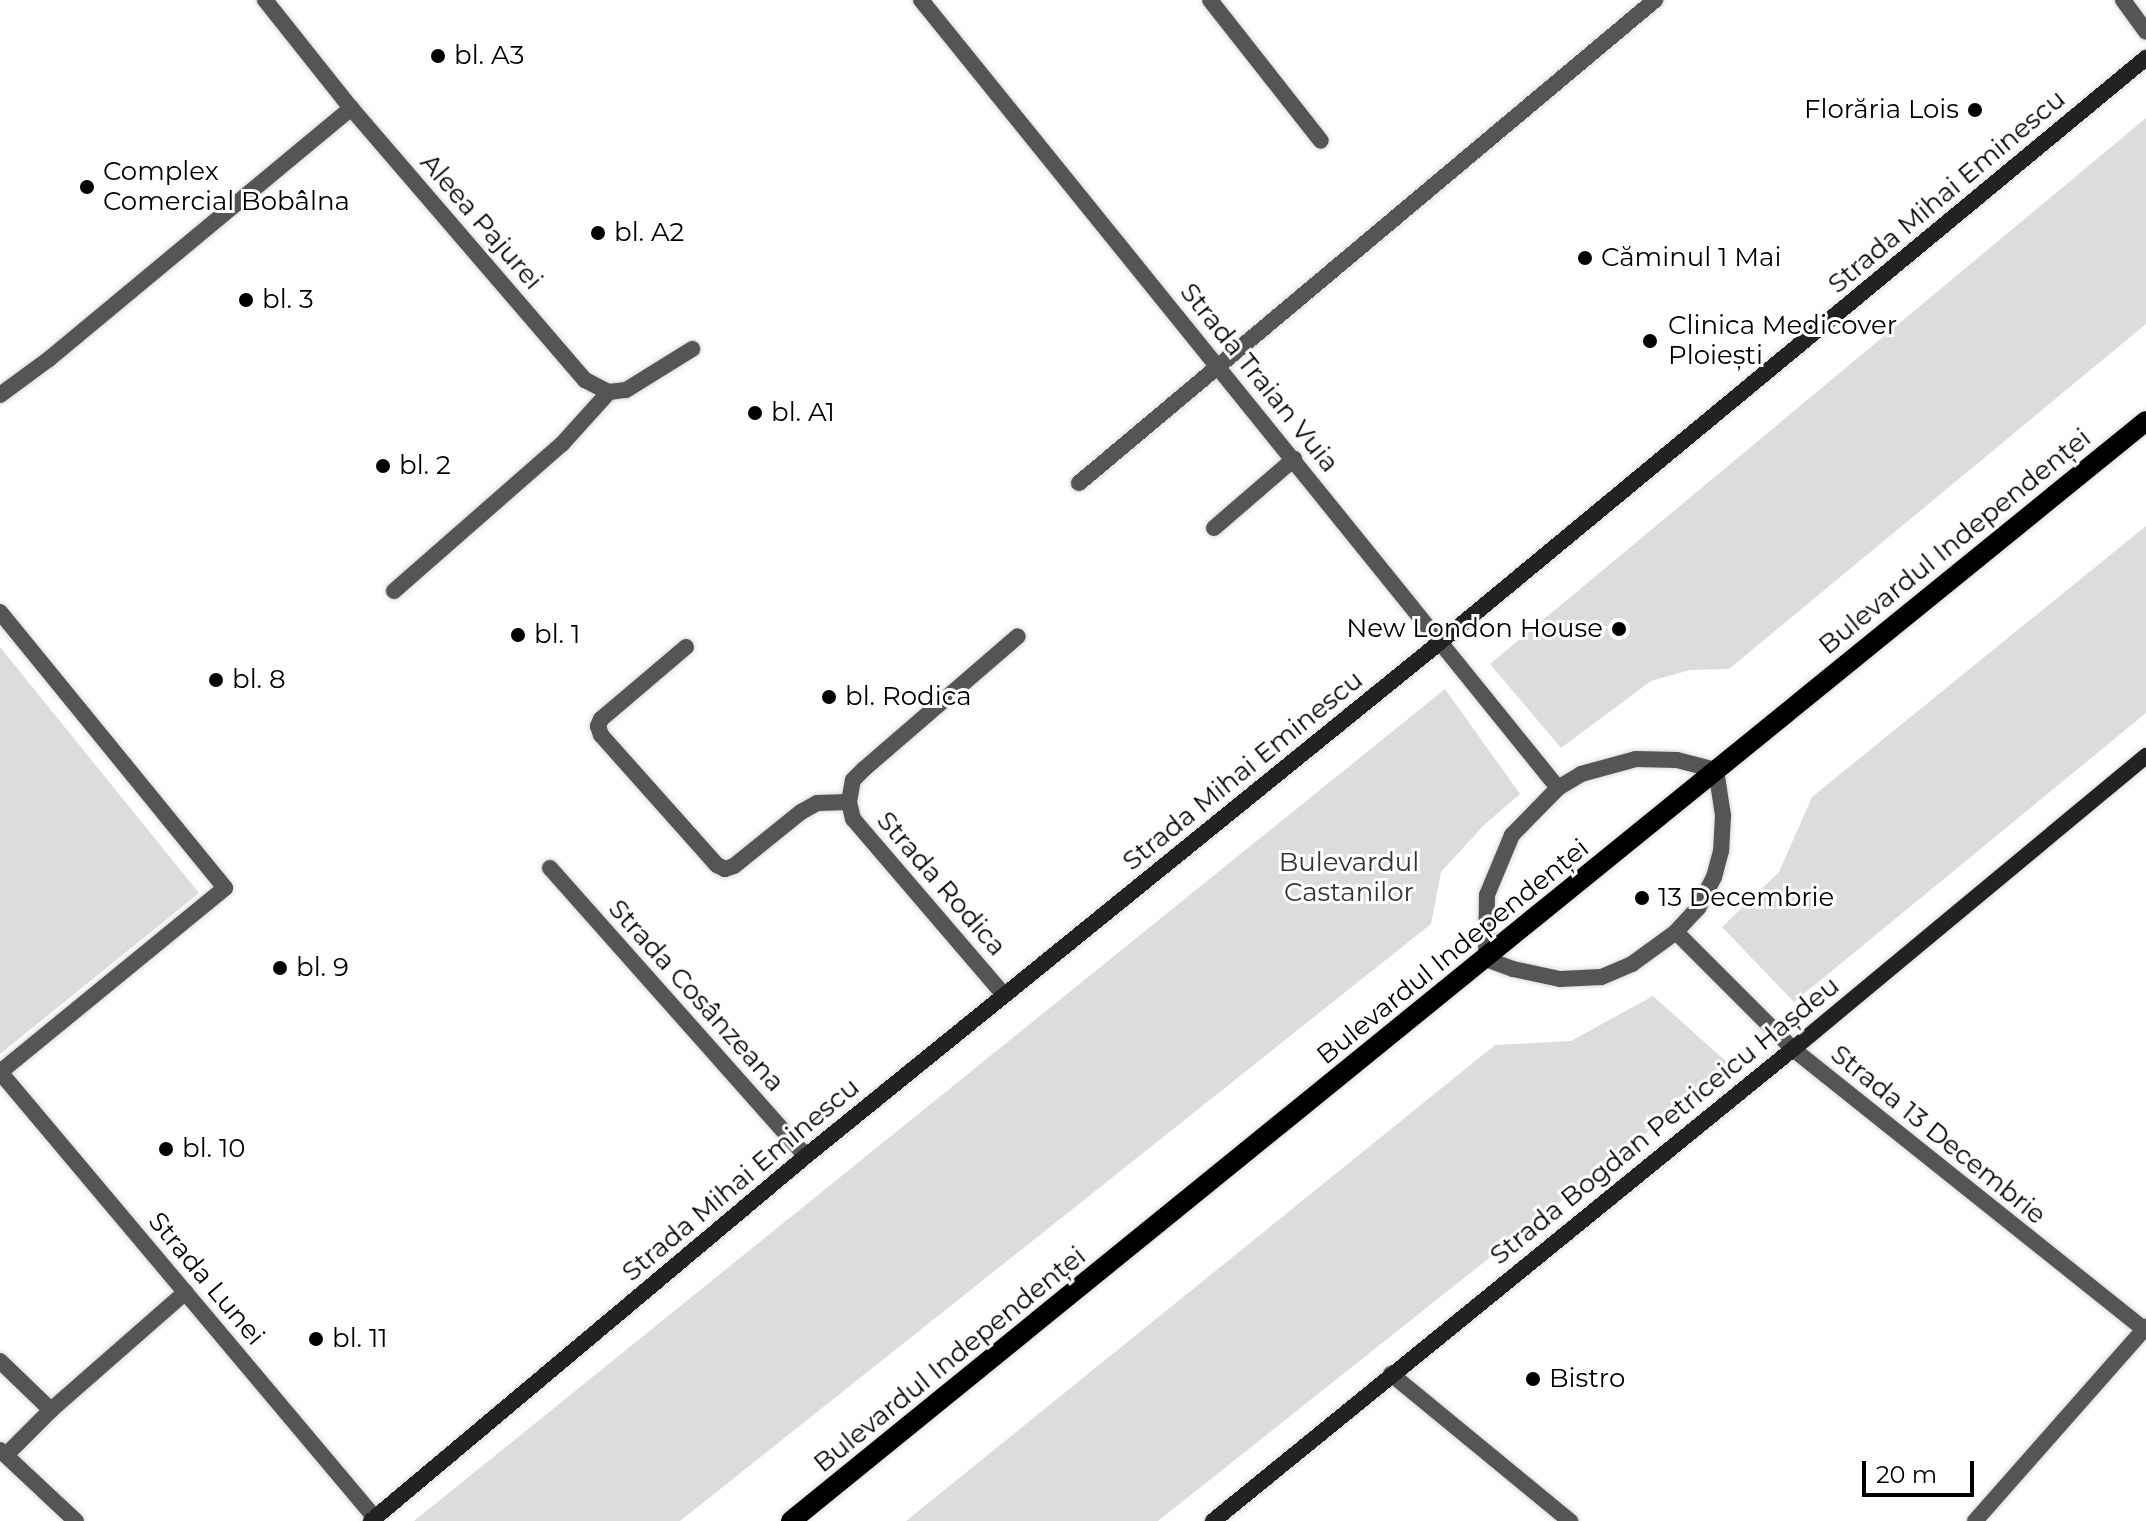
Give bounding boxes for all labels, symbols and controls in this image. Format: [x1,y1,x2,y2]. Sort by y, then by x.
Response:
place label: bl. A3 [454,40,525,72]
marker: bl. A3 [429,47,447,65]
street label: Strada Mihai Eminescu [1822,84,2072,300]
place label: Florăria Lois [1804,94,1959,126]
marker: Florăria Lois [1966,101,1984,119]
street label: Aleea Pajurei [414,148,548,296]
place label: Complex Comercial Bobâlna [103,156,350,218]
marker: Complex Comercial Bobâlna [78,178,96,196]
place label: bl. A2 [614,217,684,249]
marker: bl. A2 [589,224,607,242]
place label: Căminul 1 Mai [1601,242,1781,274]
marker: Căminul 1 Mai [1576,249,1594,267]
street label: Strada Traian Vuia [1173,277,1345,479]
place label: bl. 3 [262,284,314,316]
marker: bl. 3 [237,291,255,309]
place label: Clinica Medicover Ploiești [1668,310,1897,372]
marker: Clinica Medicover Ploiești [1639,330,1661,352]
place label: bl. A1 [771,397,835,429]
marker: bl. A1 [746,404,764,422]
street label: Bulevardul Independenței [1813,423,2097,661]
place label: bl. 2 [399,450,451,482]
marker: bl. 2 [374,457,392,475]
place label: New London House [1346,613,1603,645]
place label: bl. 1 [534,619,580,651]
marker: New London House [1610,620,1628,638]
marker: bl. 1 [509,626,527,644]
place label: bl. 8 [232,664,286,696]
street label: Strada Mihai Eminescu [1117,665,1369,877]
marker: bl. 8 [207,671,225,689]
place label: bl. Rodica [845,681,972,713]
marker: bl. Rodica [820,688,838,706]
street label: Strada Rodica [870,806,1012,962]
street label: Bulevardul Independenței [1311,833,1595,1071]
park label: Bulevardul Castanilor [1279,847,1419,908]
place label: 13 Decembrie [1658,882,1834,914]
marker: 13 Decembrie [1633,889,1651,907]
street label: Strada Cosânzeana [602,894,790,1098]
place label: bl. 9 [296,952,349,984]
marker: bl. 9 [271,959,289,977]
street label: Strada Bogdan Petriceicu Hașdeu [1484,970,1846,1272]
street label: Strada 13 Decembrie [1824,1039,2052,1231]
street label: Strada Mihai Eminescu [616,1072,866,1288]
place label: bl. 10 [182,1133,246,1165]
marker: bl. 10 [157,1140,175,1158]
street label: Strada Lunei [141,1206,271,1352]
street label: Bulevardul Independenței [808,1241,1092,1479]
place label: bl. 11 [332,1323,388,1355]
marker: bl. 11 [307,1330,325,1348]
place label: Bistro [1549,1363,1625,1395]
marker: Bistro [1524,1370,1542,1388]
scale bar [1866,1445,1978,1495]
text: 20 m [1876,1460,1937,1489]

